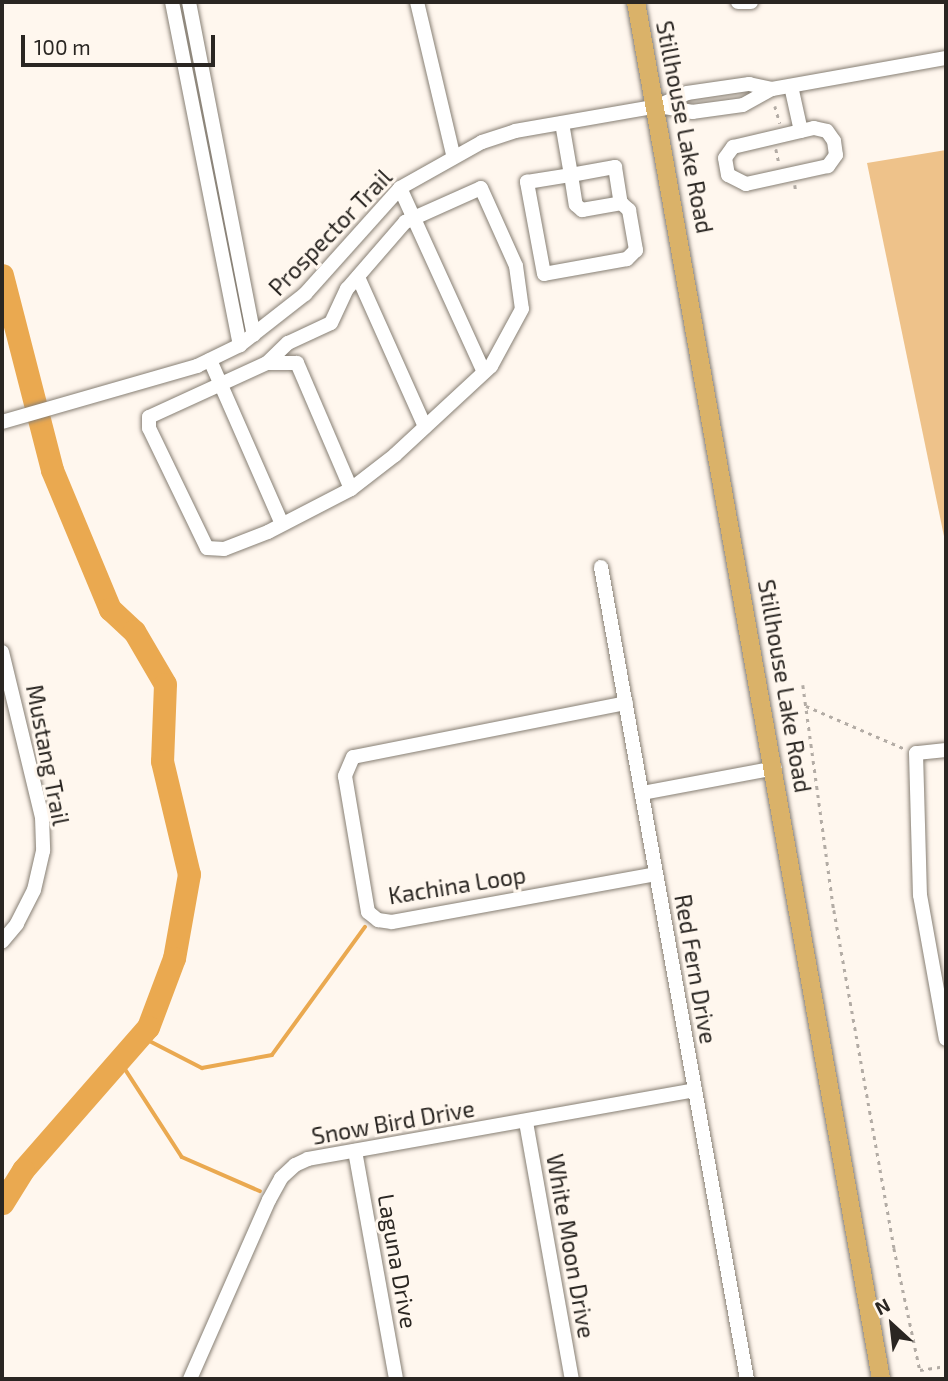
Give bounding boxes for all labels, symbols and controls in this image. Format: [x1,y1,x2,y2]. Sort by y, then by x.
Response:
street label: Stillhouse Lake Road [651,18,719,236]
scale bar [24,21,219,65]
text: 100 m [34,34,91,59]
street label: Prospector Trail [262,163,398,301]
street label: Stillhouse Lake Road [753,577,817,795]
street label: Mustang Trail [21,682,75,828]
street label: Kachina Loop [386,861,528,909]
street label: Red Fern Drive [669,892,723,1046]
street label: Snow Bird Drive [309,1094,477,1150]
street label: White Moon Drive [541,1152,601,1340]
street label: Laguna Drive [373,1192,423,1330]
north arrow [857,1290,927,1360]
text: N [871,1292,894,1319]

